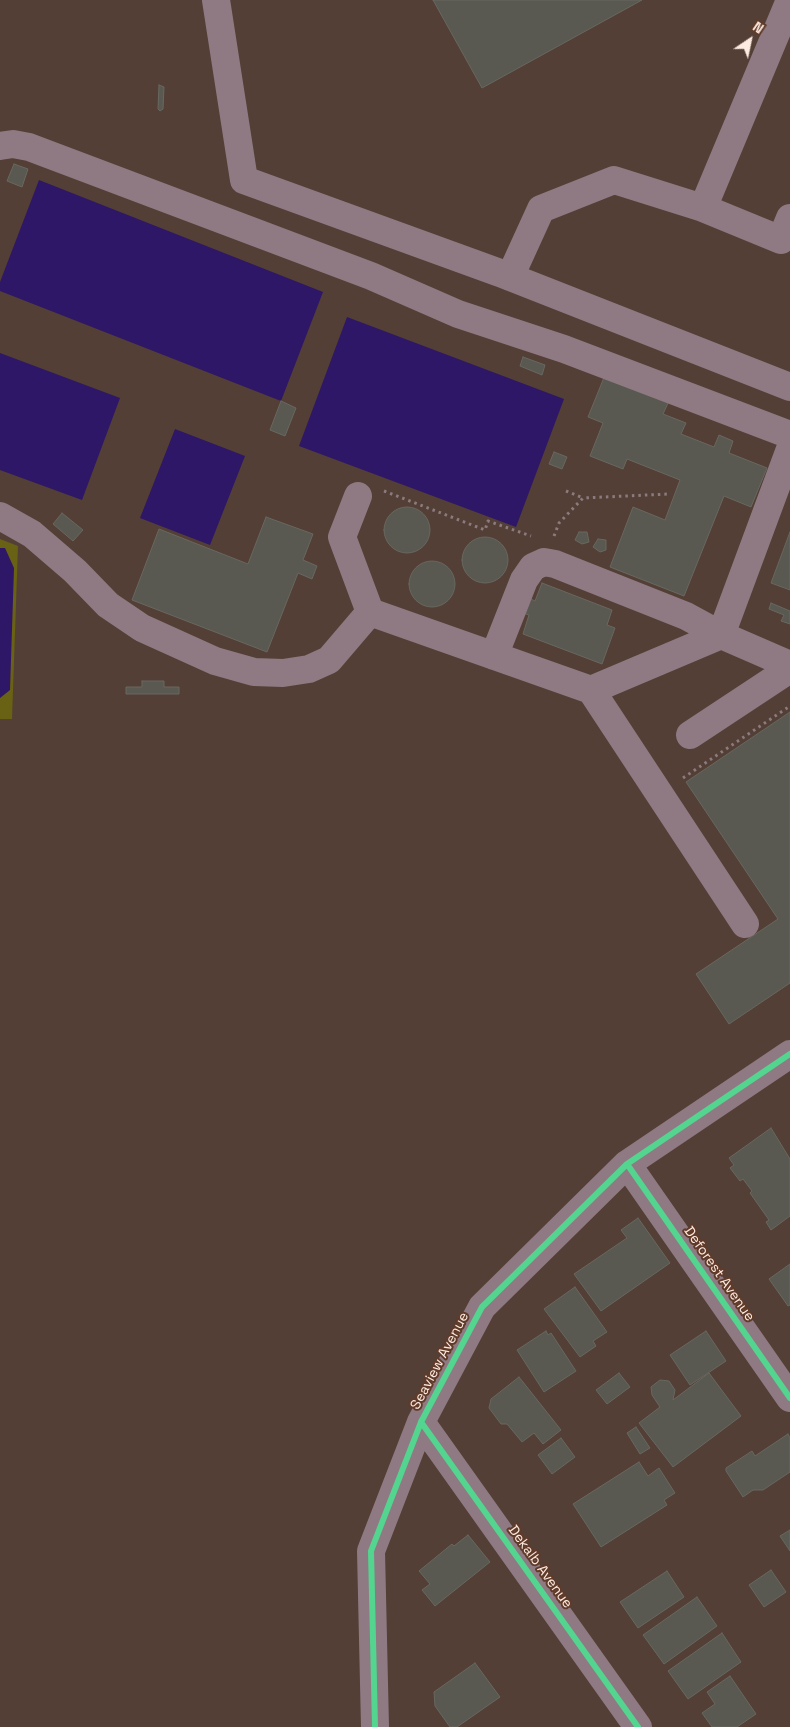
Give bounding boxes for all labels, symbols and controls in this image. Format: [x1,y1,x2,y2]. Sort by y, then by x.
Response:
north arrow [725,15,775,65]
text: N [749,17,767,38]
street label: Deforest Avenue [680,1223,758,1325]
street label: Seaview Avenue [407,1309,473,1413]
street label: Dekalb Avenue [504,1522,576,1612]

